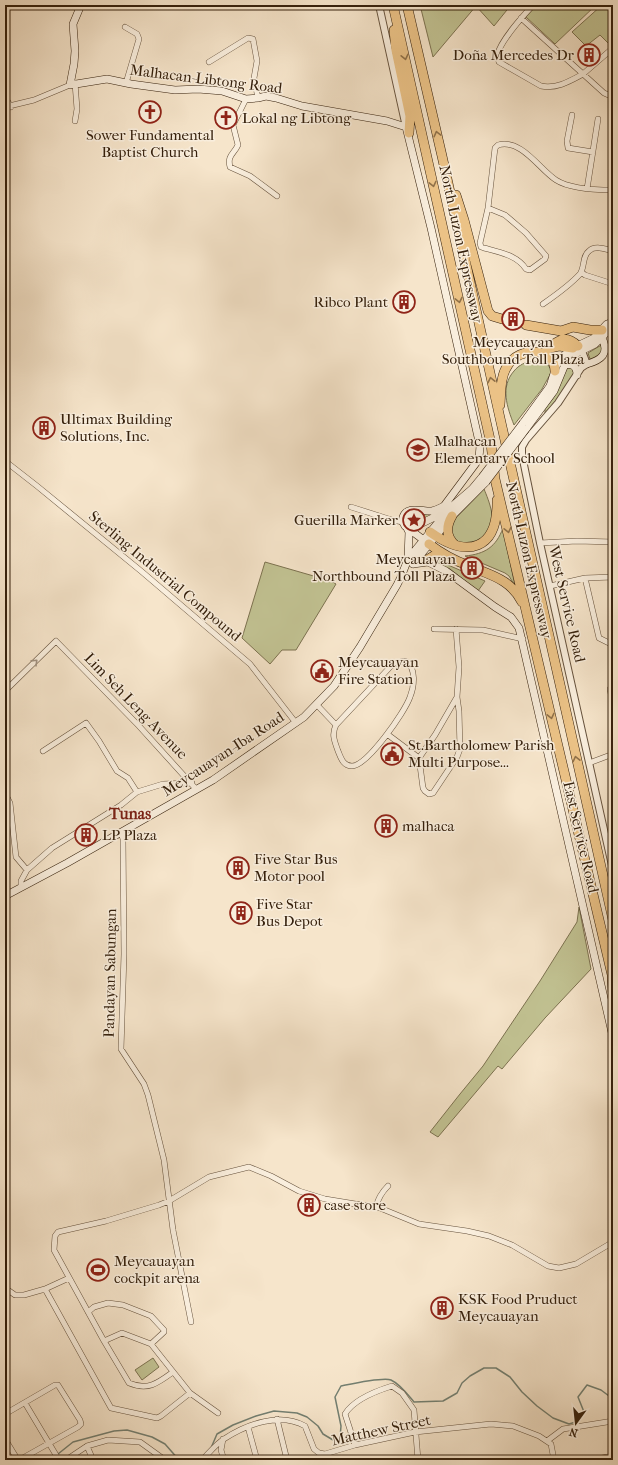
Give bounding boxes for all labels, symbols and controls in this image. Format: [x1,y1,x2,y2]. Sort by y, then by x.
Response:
building icon: Doña Mercedes Dr [576,42,602,68]
place label: Doña Mercedes Dr [453,46,575,64]
one-way arrow [400,54,408,60]
street label: Malhacan-Libtong Road [129,61,284,97]
church icon: Sower Fundamental Baptist Church [137,99,163,125]
church icon: Lokal ng Libtong [213,105,239,131]
place label: Lokal ng Libtong [242,109,352,127]
place label: Sower Fundamental Baptist Church [86,126,214,161]
one-way arrow [433,131,441,137]
street label: North Luzon Expressway [435,163,487,326]
one-way arrow [429,180,437,187]
building icon: Ribco Plant [391,289,417,315]
place label: Ribco Plant [313,293,389,311]
one-way arrow [455,297,463,303]
building icon: Meycauayan Southbound Toll Plaza [500,306,526,332]
place label: Meycauayan Southbound Toll Plaza [442,333,585,368]
one-way arrow [488,377,496,383]
place label: Ultimax Building Solutions, Inc. [60,410,173,445]
building icon: Ultimax Building Solutions, Inc. [31,415,57,441]
place label: Malhacan Elementary School [434,432,555,467]
school or university icon: Malhacan Elementary School [405,437,431,463]
street label: North Luzon Expressway [502,479,556,641]
street label: Sterling Industrial Compound [85,507,246,646]
place icon: Guerilla Marker [401,507,427,533]
place label: Guerilla Marker [294,511,399,529]
one-way arrow [503,527,511,533]
street label: West Service Road [545,543,589,665]
place label: Meycauayan Northbound Toll Plaza [312,550,457,585]
building icon: Meycauayan Northbound Toll Plaza [459,555,485,581]
street label: Lim Seh Leng Avenue [81,649,192,763]
place label: Meycauayan Fire Station [338,653,419,688]
public building icon: Meycauayan Fire Station [309,658,335,684]
one-way arrow [30,659,38,667]
street label: Meycauayan-Iba Road [159,707,288,800]
one-way arrow [547,713,555,720]
place label: St.Bartholomew Parish Multi Purpose... [408,736,555,771]
public building icon: St.Bartholomew Parish Multi Purpose... [379,741,405,767]
one-way arrow [573,756,581,762]
street label: East Service Road [559,779,603,895]
district label: Tunas [108,804,151,823]
building icon: malhaca [373,813,399,839]
place label: malhaca [402,817,456,835]
building icon: LP Plaza [73,822,99,848]
place label: LP Plaza [102,826,158,844]
place label: Five Star Bus Motor pool [254,850,338,885]
building icon: Five Star Bus Motor pool [225,855,251,881]
place label: Five Star Bus Depot [256,895,324,930]
building icon: Five Star Bus Depot [228,900,254,926]
street label: Pandayan Sabungan [100,908,120,1038]
building icon: case store [296,1192,322,1218]
place label: case store [324,1196,386,1214]
place label: Meycauayan cockpit arena [114,1252,201,1287]
sports icon: Meycauayan cockpit arena [85,1257,111,1283]
place label: KSK Food Pruduct Meycauayan [458,1290,578,1325]
building icon: KSK Food Pruduct Meycauayan [429,1295,455,1321]
north arrow [556,1403,596,1443]
street label: Matthew Street [330,1411,433,1449]
text: N [567,1425,579,1440]

